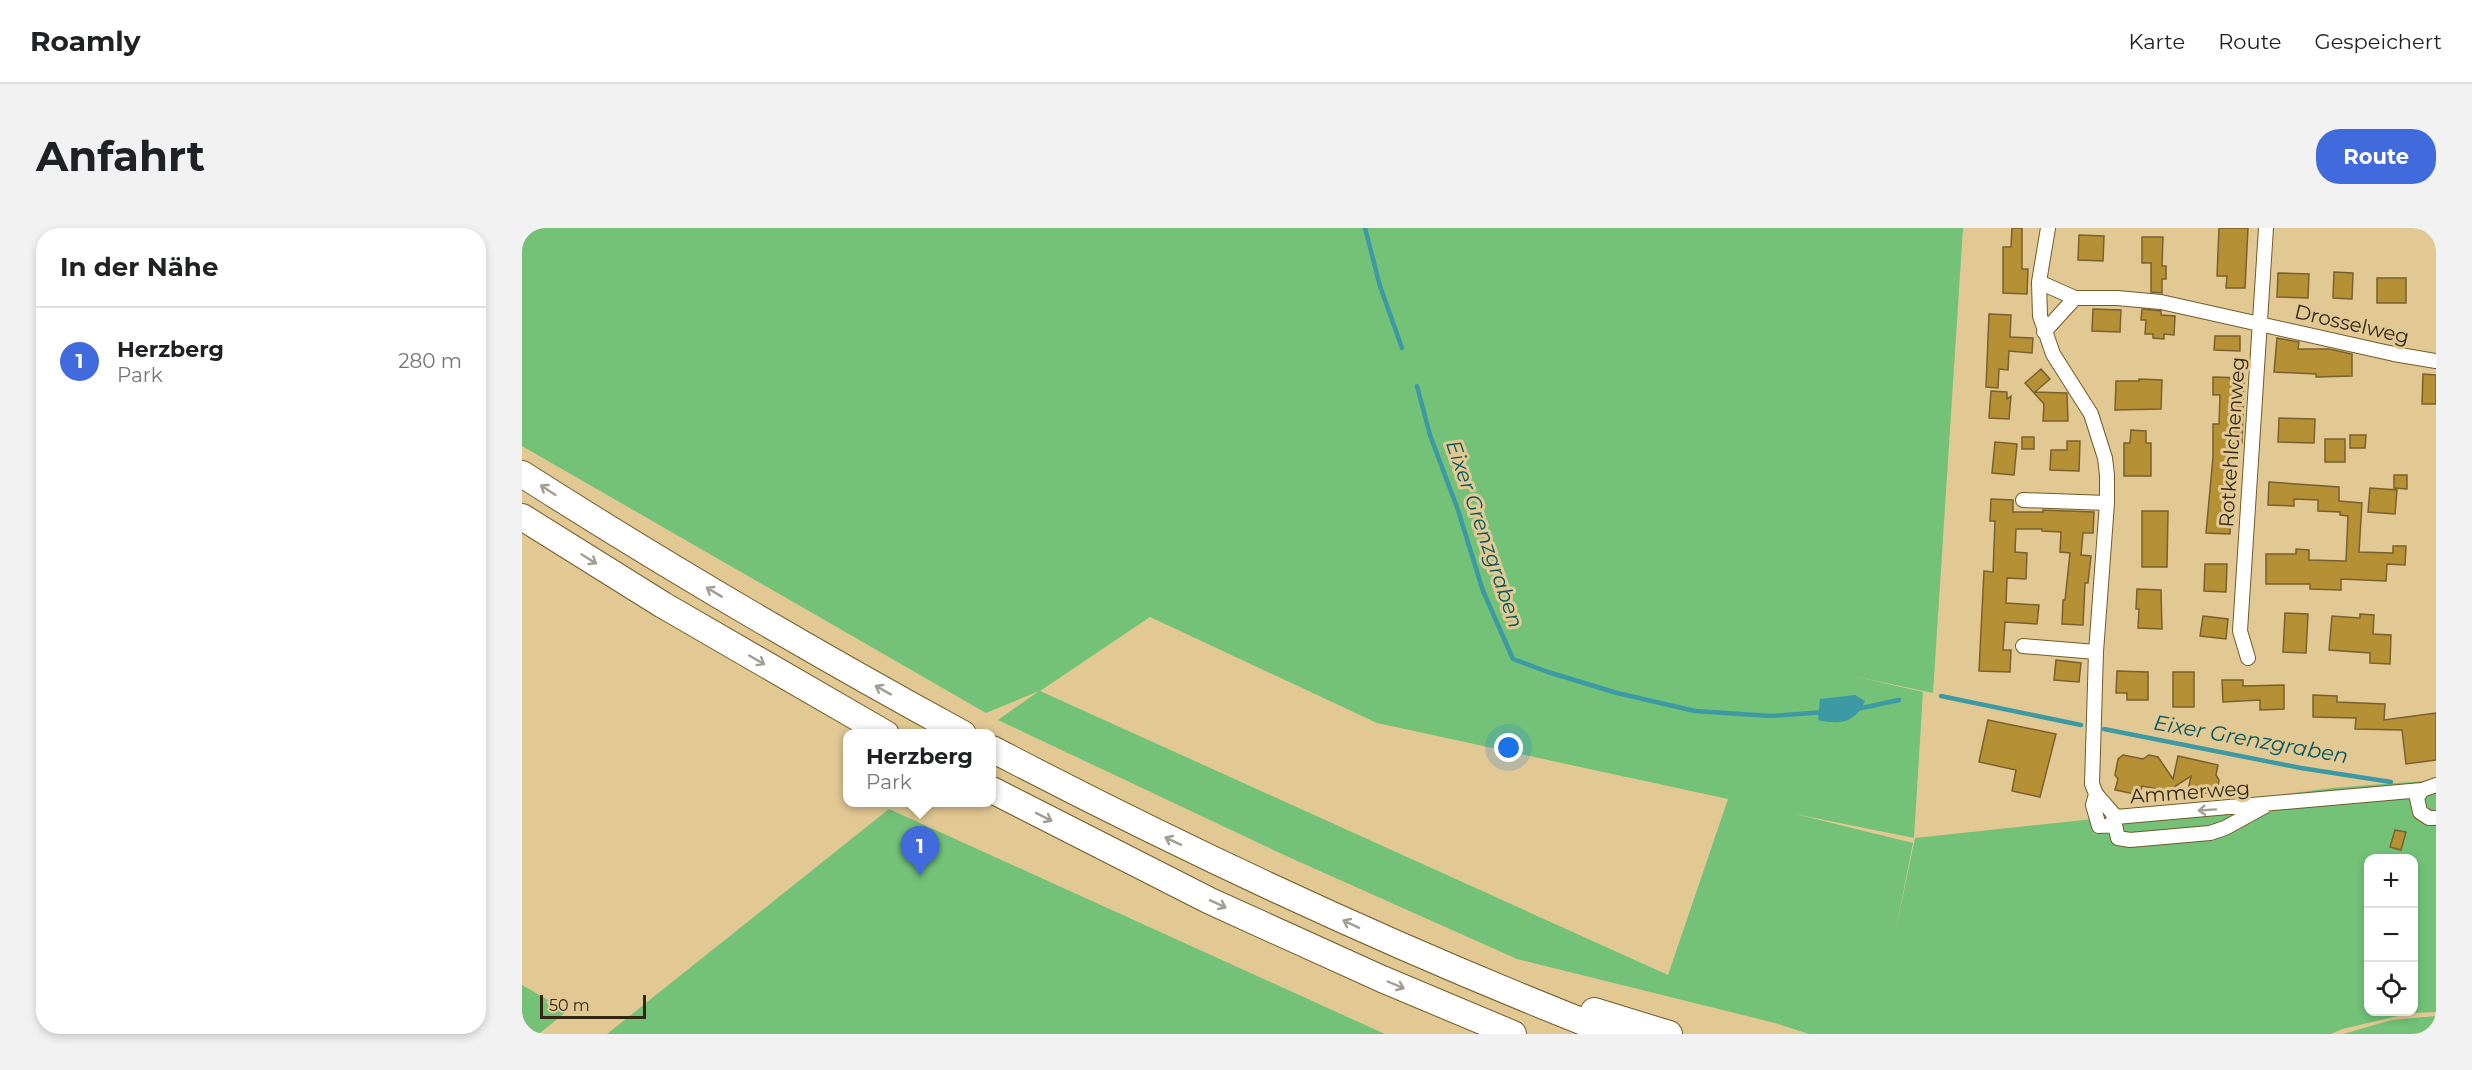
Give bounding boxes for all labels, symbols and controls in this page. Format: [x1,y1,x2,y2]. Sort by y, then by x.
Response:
text: Roamly [30,24,140,58]
text: Karte [2129,29,2185,54]
text: Route [2218,29,2281,54]
text: Gespeichert [2314,29,2442,54]
button: Route [2316,129,2436,184]
text: Anfahrt [36,130,205,182]
text: In der Nähe [60,251,218,283]
street label: Drosselweg [2292,299,2412,349]
text: Herzberg [117,336,224,363]
text: 1 [76,349,83,373]
text: 280 m [398,349,462,373]
street label: Rotkehlchenweg [2214,356,2250,528]
text: Park [117,363,163,387]
water label: Eixer Grenzgraben [1441,437,1529,631]
one-way arrow [540,484,557,496]
one-way arrow [580,554,597,566]
one-way arrow [706,586,723,598]
one-way arrow [748,654,765,666]
one-way arrow [875,684,893,695]
water label: Eixer Grenzgraben [2152,710,2350,768]
popup [843,729,996,807]
your location [1494,733,1523,762]
text: Herzberg [866,743,973,770]
text: Park [866,770,912,794]
street label: Ammerweg [2129,776,2251,808]
one-way arrow [2197,805,2217,816]
one-way arrow [1035,811,1052,823]
pin: 1 [900,826,940,876]
one-way arrow [1164,834,1182,846]
map controls [2364,854,2418,1016]
button: + [2364,854,2418,908]
one-way arrow [1209,899,1227,911]
button: − [2364,908,2418,962]
one-way arrow [1342,918,1360,930]
button: locate [2364,962,2418,1016]
one-way arrow [1386,980,1405,991]
scale bar [540,992,646,1020]
text: 50 m [549,996,590,1015]

